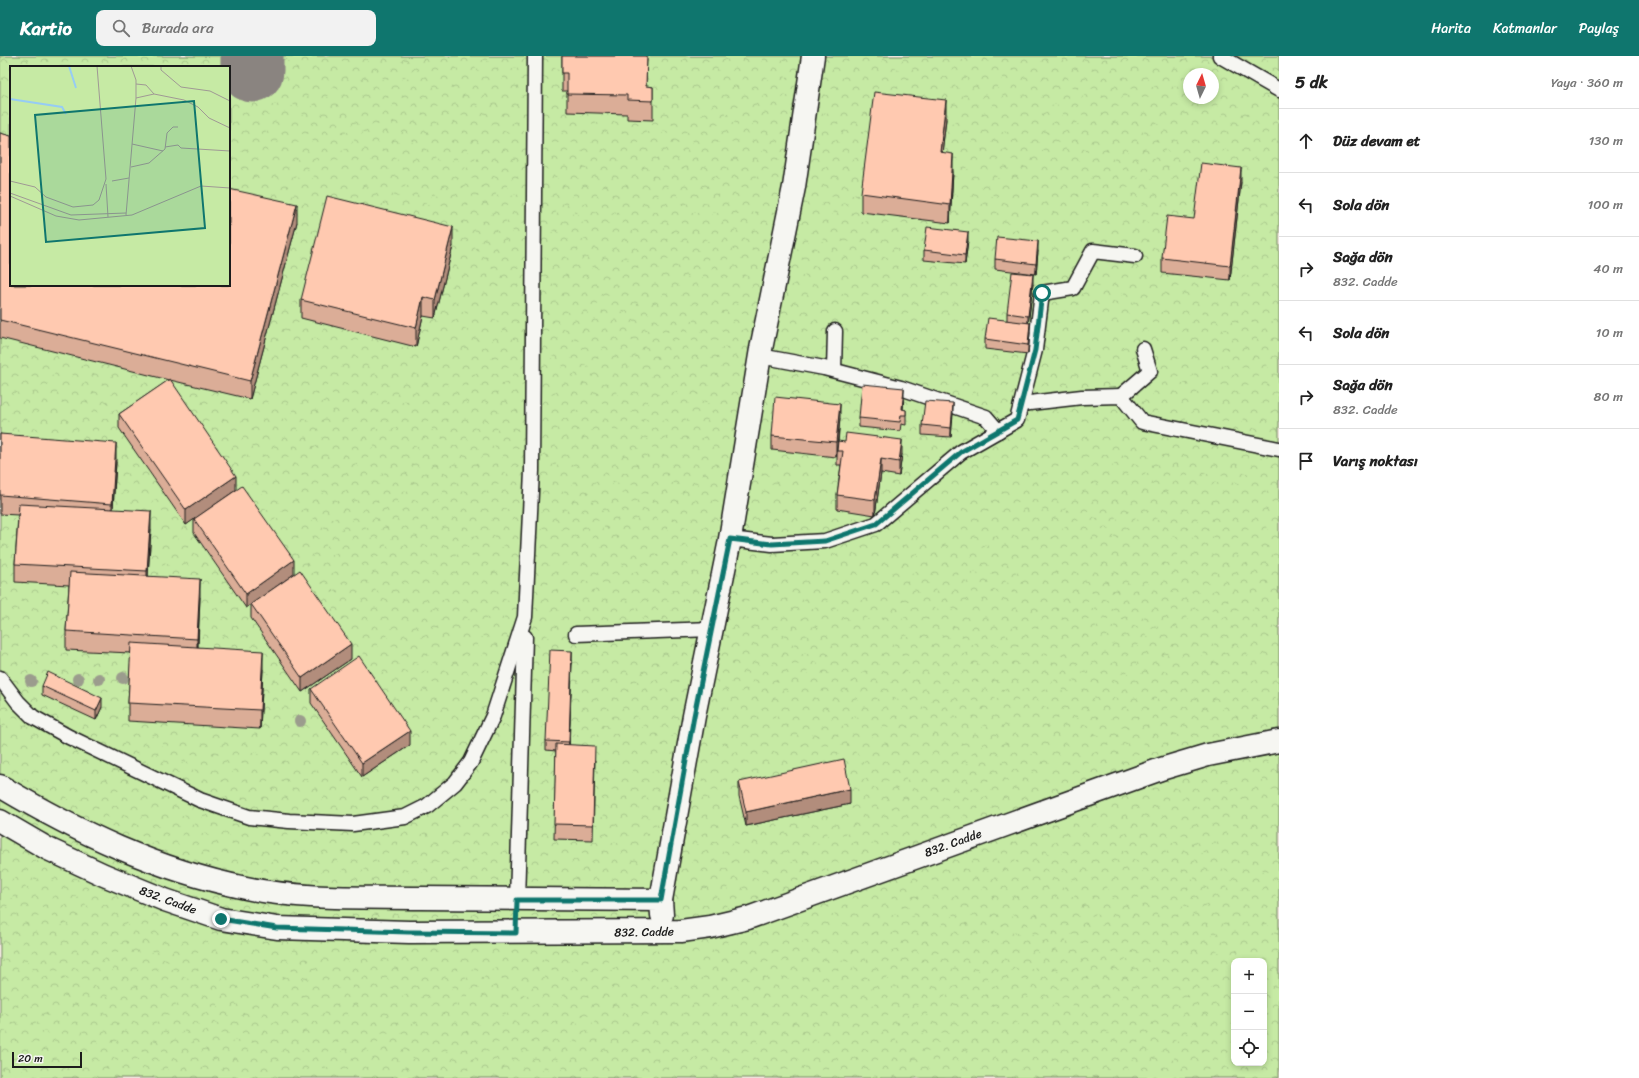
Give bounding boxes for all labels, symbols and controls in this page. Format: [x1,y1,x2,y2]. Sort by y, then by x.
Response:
search box [96,10,376,46]
text: Kartio [20,12,72,45]
text: Burada ara [142,15,214,41]
text: Harita [1431,16,1471,41]
text: Katmanlar [1493,16,1557,41]
text: Paylaş [1579,16,1619,41]
icon: search [110,17,132,39]
inset map [10,66,230,286]
text: 5 dk [1295,67,1328,97]
north arrow [1183,68,1219,104]
text: Yaya · 360 m [1551,71,1623,94]
text: Düz devam et [1333,128,1420,154]
text: 130 m [1589,129,1623,152]
icon: ahead [1295,130,1317,152]
text: Sola dön [1333,192,1389,218]
text: 100 m [1588,193,1623,216]
icon: left [1295,194,1317,216]
text: Sağa dön [1333,244,1393,270]
text: 40 m [1593,257,1623,280]
icon: right [1295,258,1317,280]
text: 832. Cadde [1333,270,1398,293]
route start [1033,284,1051,302]
text: Sola dön [1333,320,1389,346]
text: 10 m [1596,321,1623,344]
icon: left [1295,322,1317,344]
text: Sağa dön [1333,372,1393,398]
text: 80 m [1594,385,1623,408]
icon: right [1295,386,1317,408]
text: 832. Cadde [1333,398,1398,421]
text: Varış noktası [1333,448,1418,474]
icon: arrive [1295,450,1317,472]
street label: 832. Cadde [921,822,985,864]
street label: 832. Cadde [136,879,200,921]
route end [212,910,230,928]
street label: 832. Cadde [614,920,674,944]
map controls [1231,958,1267,1066]
button: + [1231,958,1267,994]
button: − [1231,994,1267,1030]
button: locate [1231,1030,1267,1066]
text: 20 m [18,1049,43,1068]
scale bar [12,1050,82,1069]

